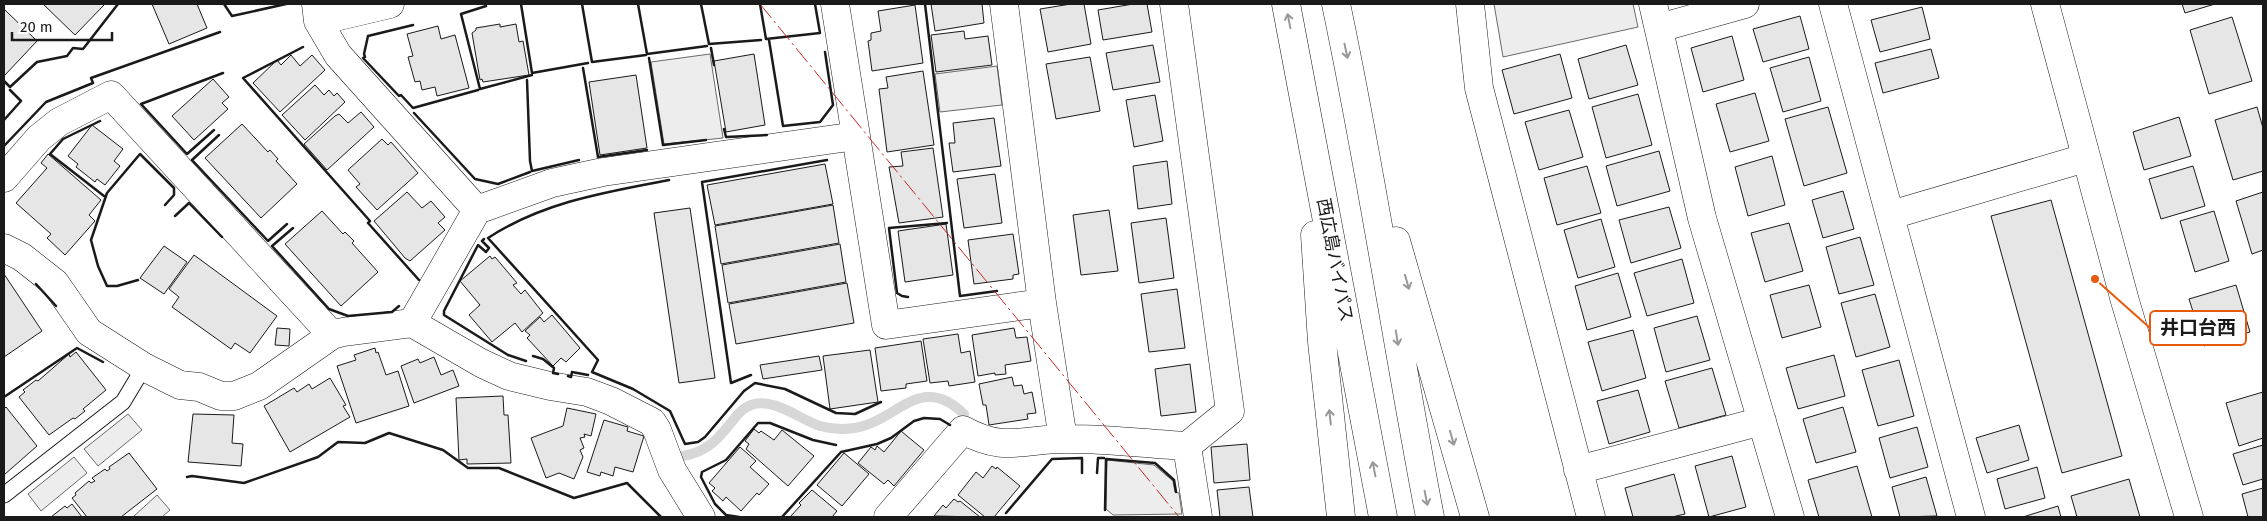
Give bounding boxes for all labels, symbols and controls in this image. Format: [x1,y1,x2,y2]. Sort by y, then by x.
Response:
scale bar [12,10,112,42]
one-way arrow [1284,13,1293,29]
text: 20 m [20,18,53,36]
one-way arrow [1342,43,1351,59]
street label: 西広島バイパス [1312,196,1358,324]
one-way arrow [1403,274,1413,290]
callout: 井口台西 [2150,311,2246,345]
text: 井口台西 [2160,316,2236,339]
one-way arrow [1392,330,1402,346]
one-way arrow [1325,409,1335,425]
one-way arrow [1448,430,1458,446]
one-way arrow [1368,462,1378,478]
one-way arrow [1422,489,1432,505]

